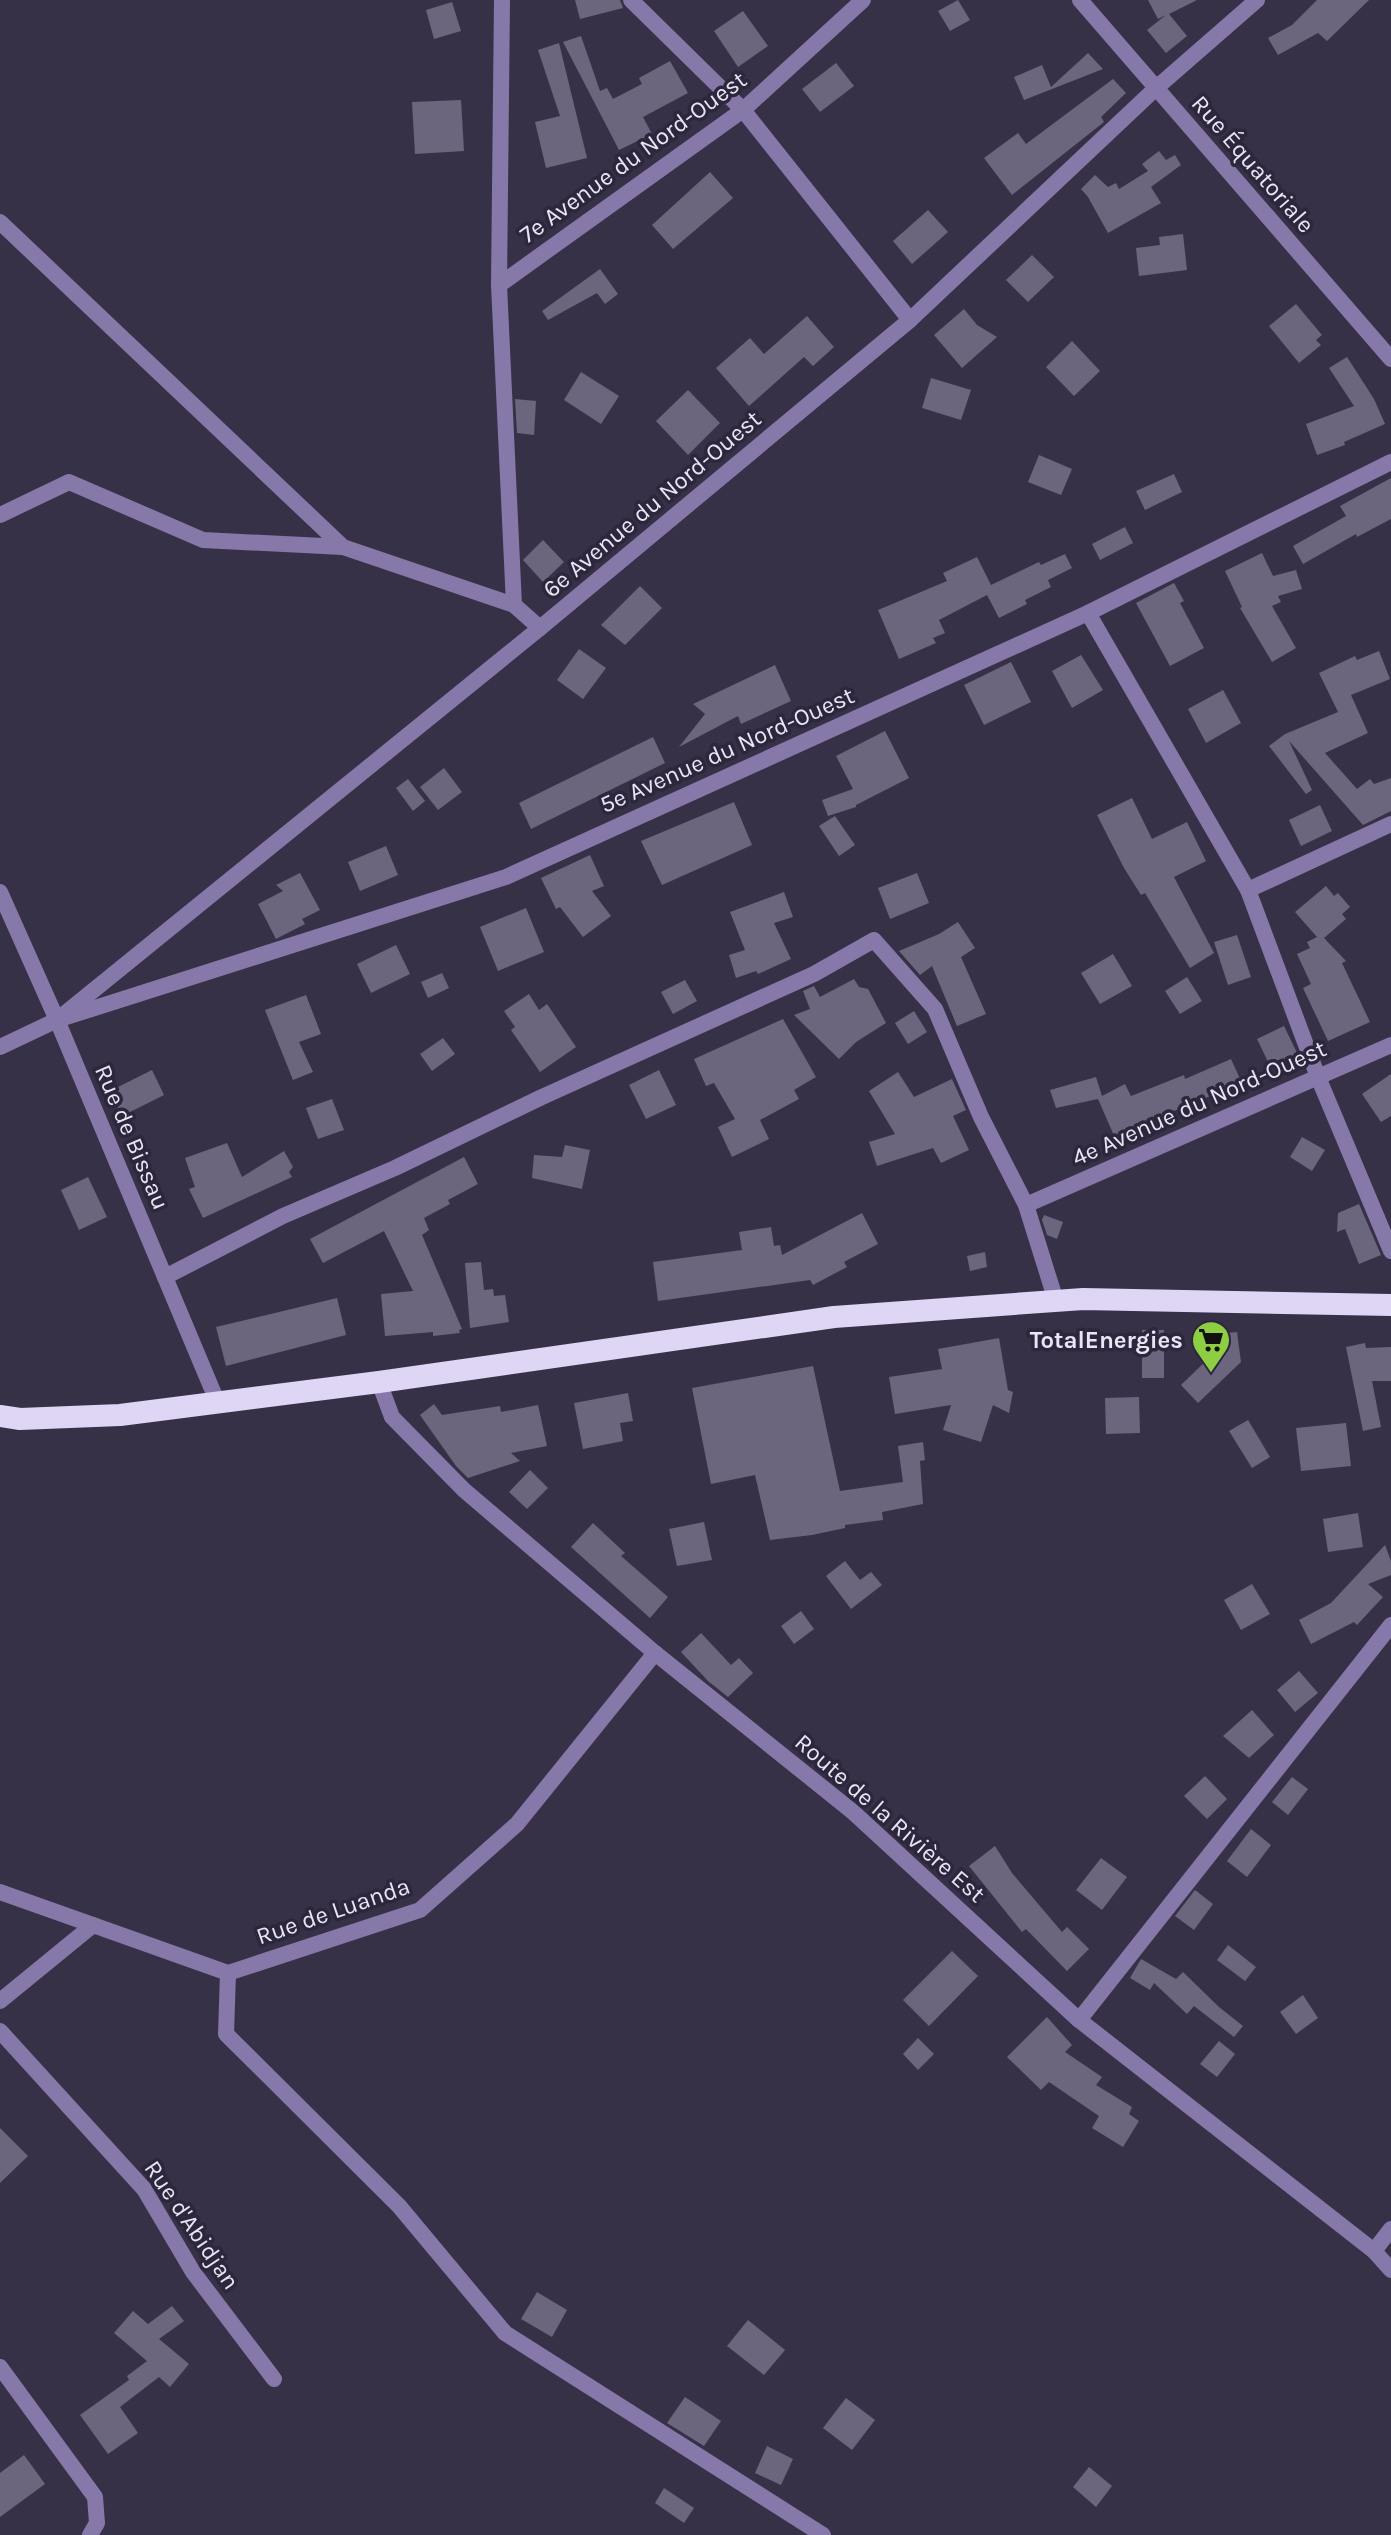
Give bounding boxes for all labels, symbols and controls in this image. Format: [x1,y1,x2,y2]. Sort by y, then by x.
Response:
street label: 7e Avenue du Nord-Ouest [514,65,752,249]
street label: Rue Équatoriale [1186,89,1321,238]
street label: 6e Avenue du Nord-Ouest [537,405,767,603]
street label: 5e Avenue du Nord-Ouest [595,681,859,819]
street label: 4e Avenue du Nord-Ouest [1068,1034,1330,1172]
street label: Rue de Bissau [89,1060,175,1214]
supermarket icon: TotalEnergies [1190,1319,1232,1374]
place label: TotalEnergies [1030,1326,1183,1354]
street label: Route de la Rivière Est [789,1728,991,1908]
street label: Rue de Luanda [253,1872,413,1950]
street label: Rue d'Abidjan [139,2155,245,2295]

